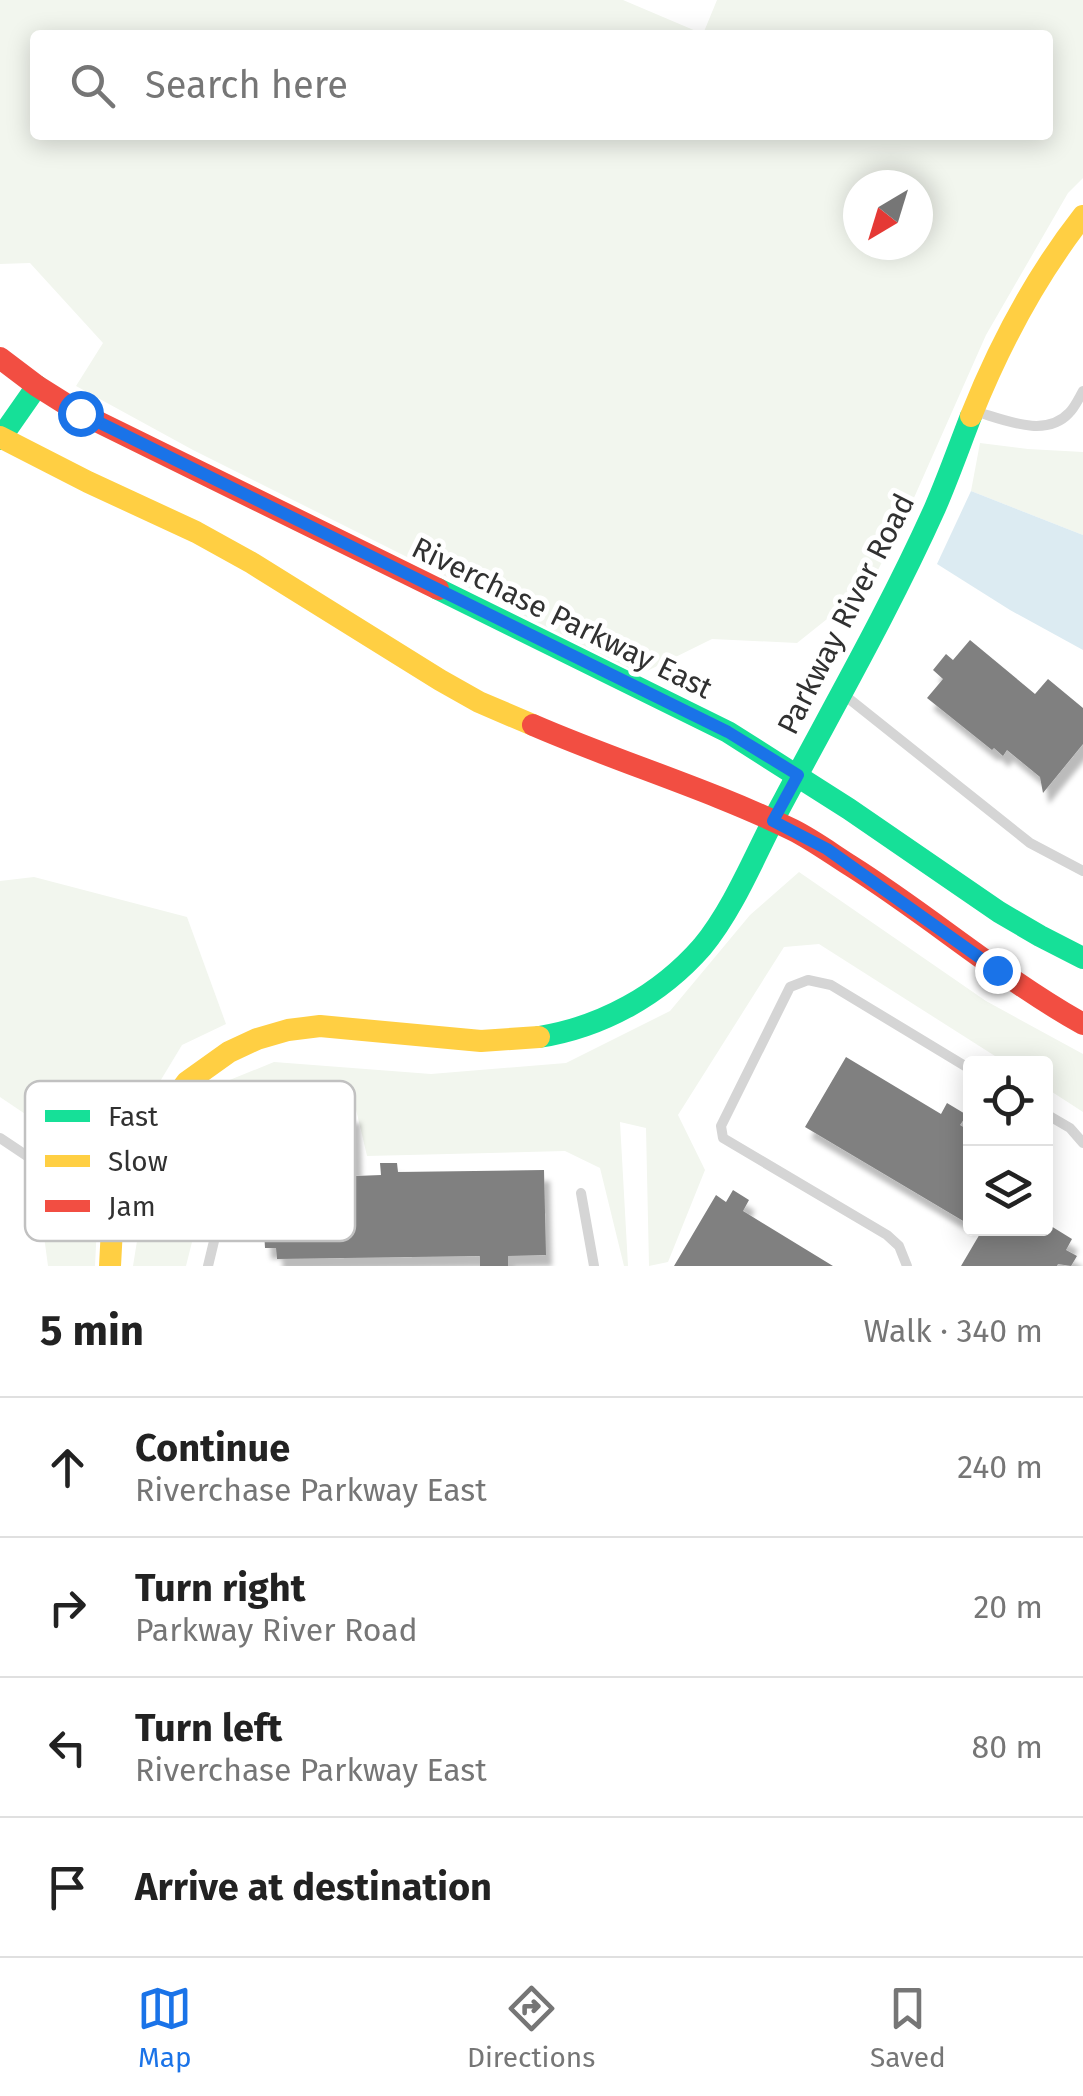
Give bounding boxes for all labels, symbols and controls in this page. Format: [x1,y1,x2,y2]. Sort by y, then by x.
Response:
search box [30,30,1053,140]
icon: search [65,58,120,113]
text: Search here [145,62,348,108]
north arrow [843,170,933,260]
route start [58,391,104,437]
street label: Parkway River Road [770,488,922,740]
street label: Riverchase Parkway East [406,530,718,707]
route end [975,948,1021,994]
map controls [963,1056,1053,1236]
button: locate [963,1056,1053,1146]
legend [25,1081,355,1241]
text: Fast [108,1100,159,1133]
text: Slow [108,1145,168,1178]
button: layers [963,1146,1053,1236]
text: Jam [108,1190,156,1223]
text: 5 min [40,1306,144,1356]
text: Walk · 340 m [863,1312,1043,1350]
text: Continue [135,1425,290,1471]
icon: ahead [40,1440,95,1495]
text: 240 m [957,1448,1043,1486]
text: Riverchase Parkway East [135,1471,487,1509]
text: Turn right [135,1565,305,1611]
icon: right [40,1580,95,1635]
text: 20 m [973,1588,1043,1626]
text: Parkway River Road [135,1611,418,1649]
text: Turn left [135,1705,282,1751]
icon: left [40,1720,95,1775]
text: 80 m [972,1728,1043,1766]
text: Riverchase Parkway East [135,1751,487,1789]
icon: arrive [40,1860,95,1915]
text: Arrive at destination [135,1864,492,1910]
tab: Map [137,1981,192,2074]
tab: Directions [467,1981,595,2074]
tab: Saved [870,1981,946,2074]

